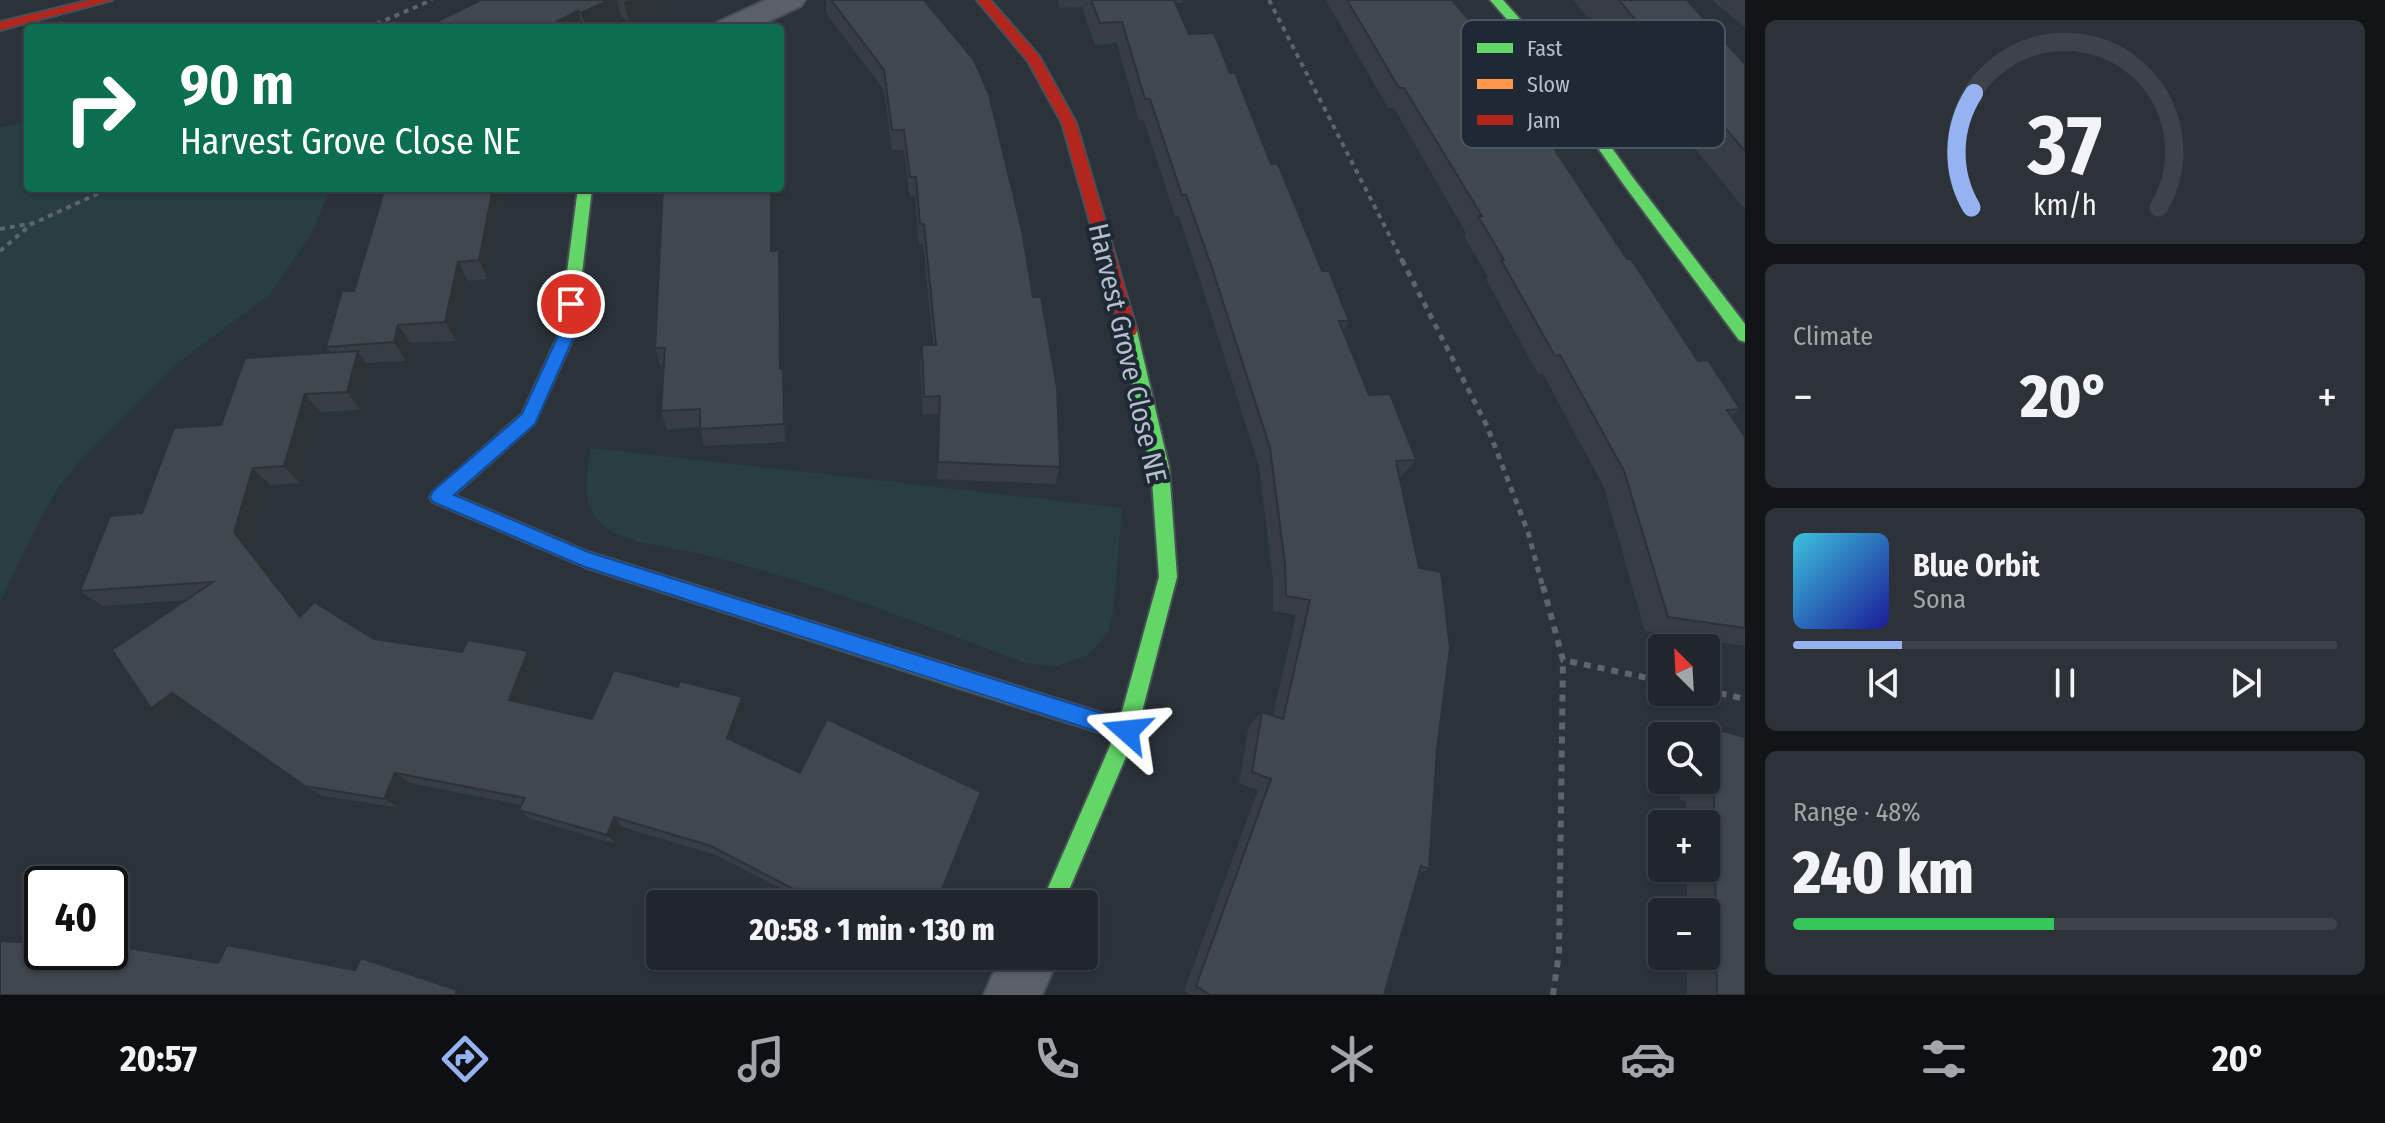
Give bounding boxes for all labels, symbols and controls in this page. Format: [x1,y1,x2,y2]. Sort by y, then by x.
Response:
legend [1461,20,1725,148]
text: Fast [1527,35,1563,62]
text: 90 m [180,52,294,119]
icon: right [48,56,152,160]
text: Slow [1527,71,1570,98]
text: 37 [2027,95,2102,195]
text: Jam [1527,107,1561,134]
text: Harvest Grove Close NE [180,120,521,164]
text: km/h [2033,188,2097,223]
street label: Harvest Grove Close NE [1082,220,1173,486]
pin [537,270,605,338]
icon: arrive [549,282,593,326]
text: Climate [1793,321,1873,352]
text: 20° [2020,361,2110,433]
text: − [1793,371,1813,424]
text: + [2317,371,2337,424]
text: Blue Orbit [1913,548,2039,584]
text: Sona [1913,584,1966,615]
north arrow [1648,634,1720,706]
map controls [1648,634,1720,970]
icon: previous [1862,661,1906,705]
icon: pause [2043,661,2087,705]
icon: next [2224,661,2268,705]
position arrow [1085,689,1169,773]
button: search [1648,722,1720,794]
text: Range · 48% [1793,797,1921,828]
button: + [1648,810,1720,882]
text: 240 km [1793,837,1974,909]
speed limit sign: 40 [24,866,128,970]
button: − [1648,898,1720,970]
text: 20:58 · 1 min · 130 m [749,912,995,948]
icon: directions [437,1031,493,1087]
icon: music [733,1031,789,1087]
icon: phone [1029,1031,1085,1087]
icon: climate [1324,1031,1380,1087]
icon: car [1620,1031,1676,1087]
icon: filters [1916,1031,1972,1087]
text: 20:57 [120,1037,197,1081]
text: 20° [2212,1037,2265,1081]

